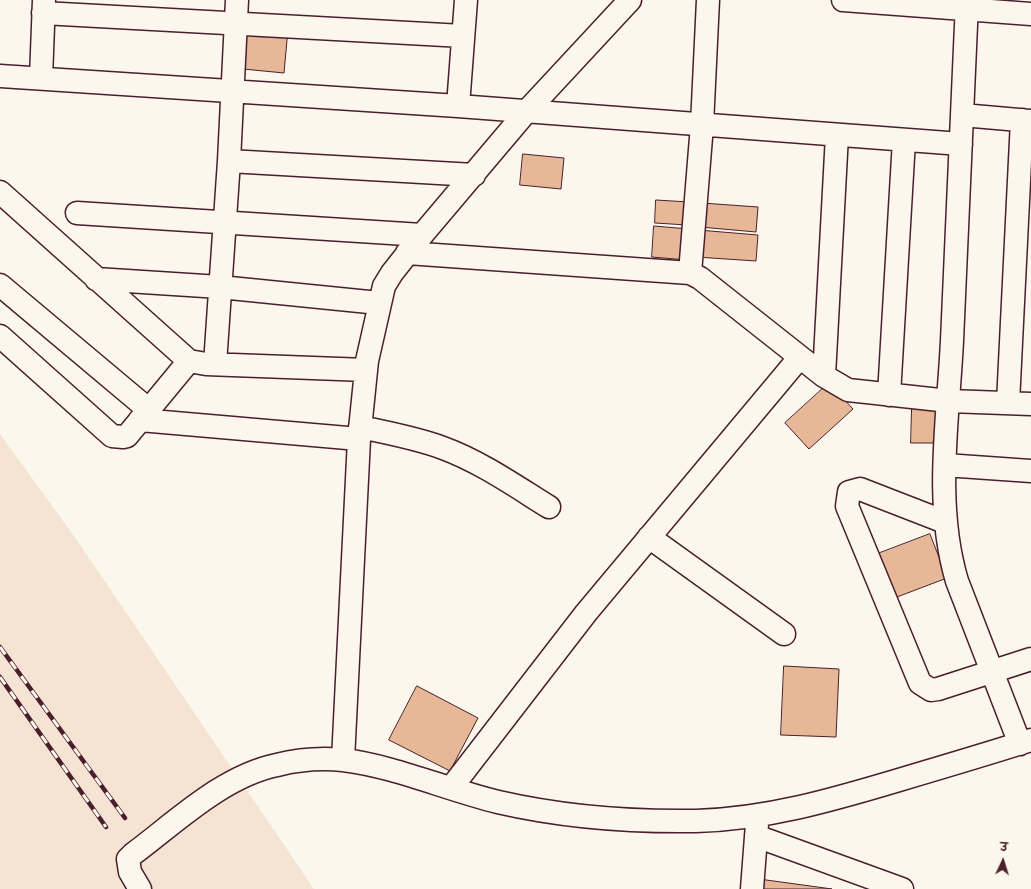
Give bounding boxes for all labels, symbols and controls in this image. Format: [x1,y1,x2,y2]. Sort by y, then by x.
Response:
north arrow [983,841,1023,881]
text: उ [1000,843,1008,855]

